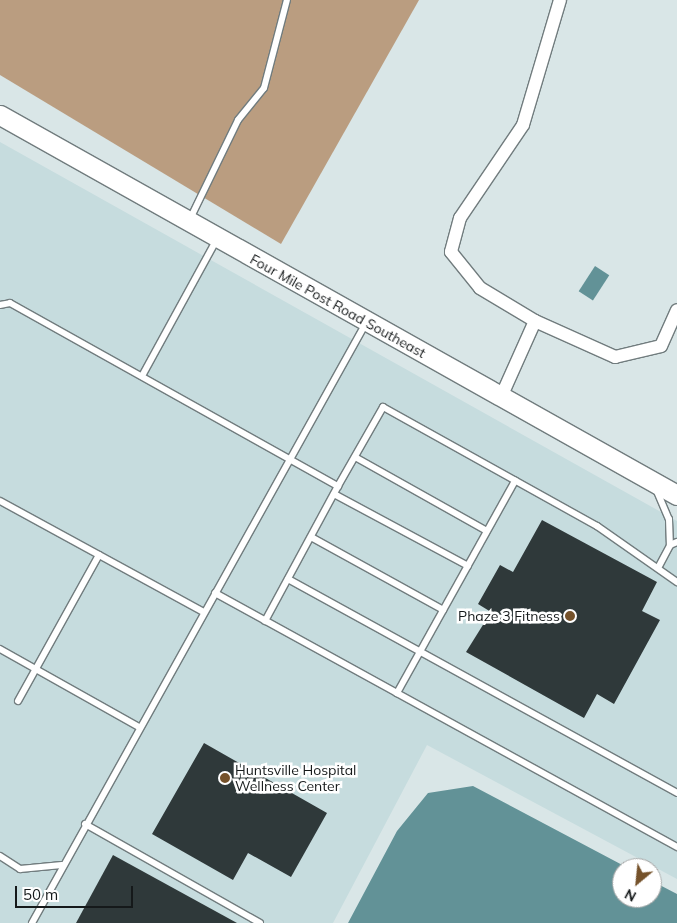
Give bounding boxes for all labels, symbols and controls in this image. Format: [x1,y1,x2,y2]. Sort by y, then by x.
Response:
street label: Four Mile Post Road Southeast [247,251,429,361]
place label: Phaze 3 Fitness [458,608,560,624]
marker: Phaze 3 Fitness [564,610,576,622]
place label: Huntsville Hospital Wellness Center [235,762,356,794]
marker: Huntsville Hospital Wellness Center [219,772,231,784]
north arrow [612,858,662,908]
scale bar [18,876,135,908]
text: 50 m [23,885,58,904]
text: N [622,885,639,906]

